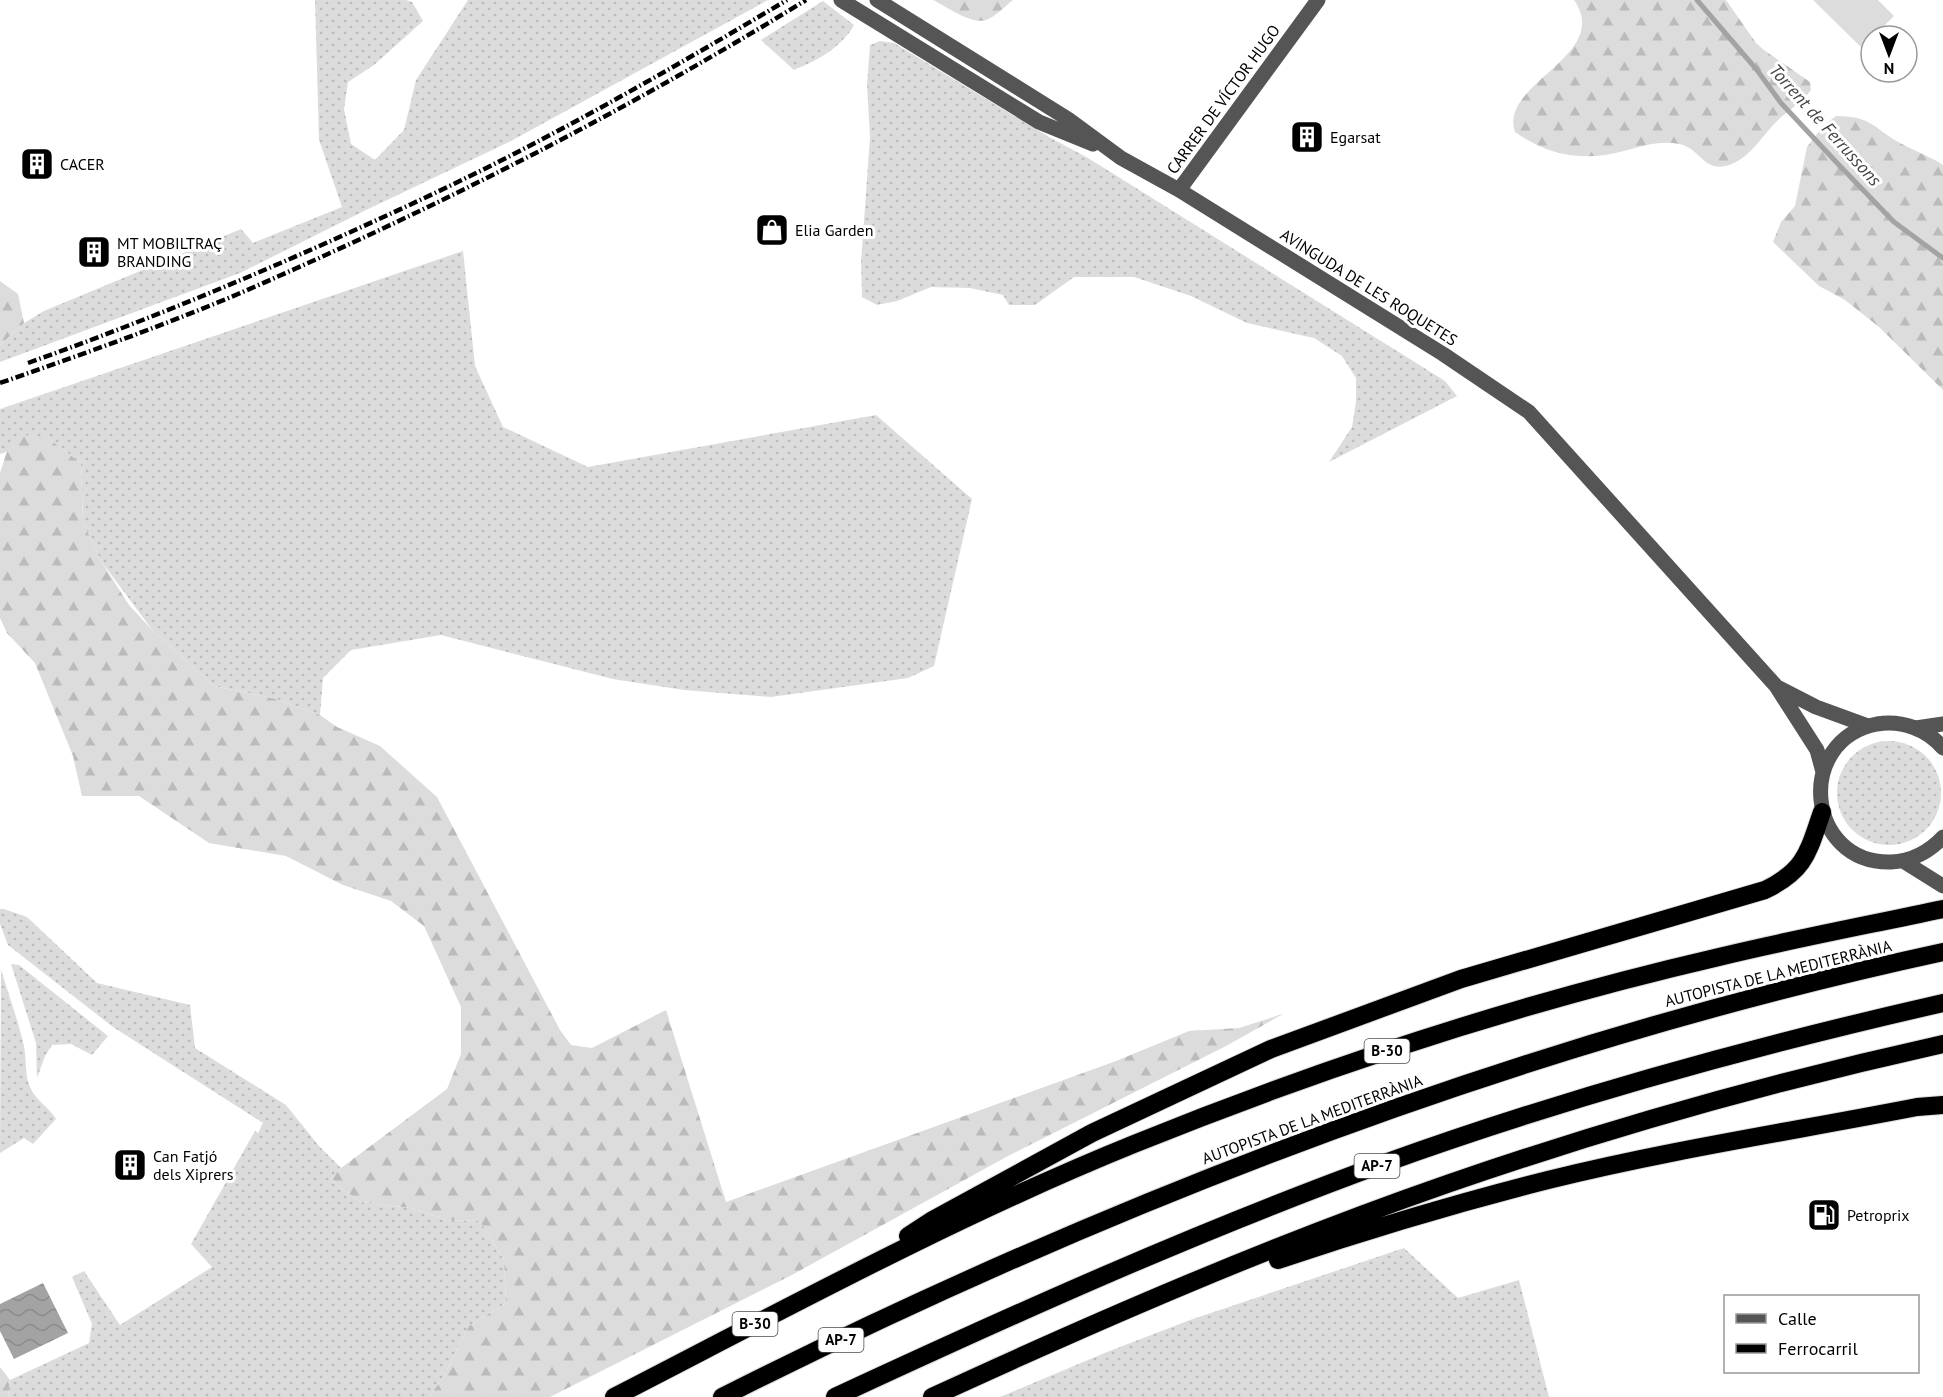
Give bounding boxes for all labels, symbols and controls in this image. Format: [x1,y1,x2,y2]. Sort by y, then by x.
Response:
street label: CARRER DE VÍCTOR HUGO [1162,20,1284,177]
north arrow [1859,24,1919,84]
water label: Torrent de Ferrussons [1764,59,1887,191]
text: N [1884,59,1894,79]
building icon: Egarsat [1289,119,1325,155]
place label: Egarsat [1330,127,1381,147]
building icon: CACER [19,146,55,182]
place label: CACER [60,154,105,174]
shop icon: Elia Garden [754,212,790,248]
place label: Elia Garden [795,220,873,240]
street label: AVINGUDA DE LES ROQUETES [1277,224,1461,350]
place label: MT MOBILTRAÇ BRANDING [117,233,222,271]
building icon: MT MOBILTRAÇ BRANDING [76,234,112,270]
street label: AUTOPISTA DE LA MEDITERRÀNIA [1663,935,1894,1011]
road number: B-30 [1364,1039,1410,1063]
street label: AUTOPISTA DE LA MEDITERRÀNIA [1199,1070,1425,1168]
place label: Can Fatjó dels Xiprers [153,1146,234,1184]
building icon: Can Fatjó dels Xiprers [112,1147,148,1183]
road number: AP-7 [1354,1154,1400,1178]
fuel station icon: Petroprix [1806,1197,1842,1233]
place label: Petroprix [1847,1205,1910,1225]
legend [1724,1295,1919,1373]
text: Calle [1778,1307,1817,1330]
road number: B-30 [732,1312,777,1336]
road number: AP-7 [818,1328,864,1352]
text: Ferrocarril [1778,1337,1858,1360]

